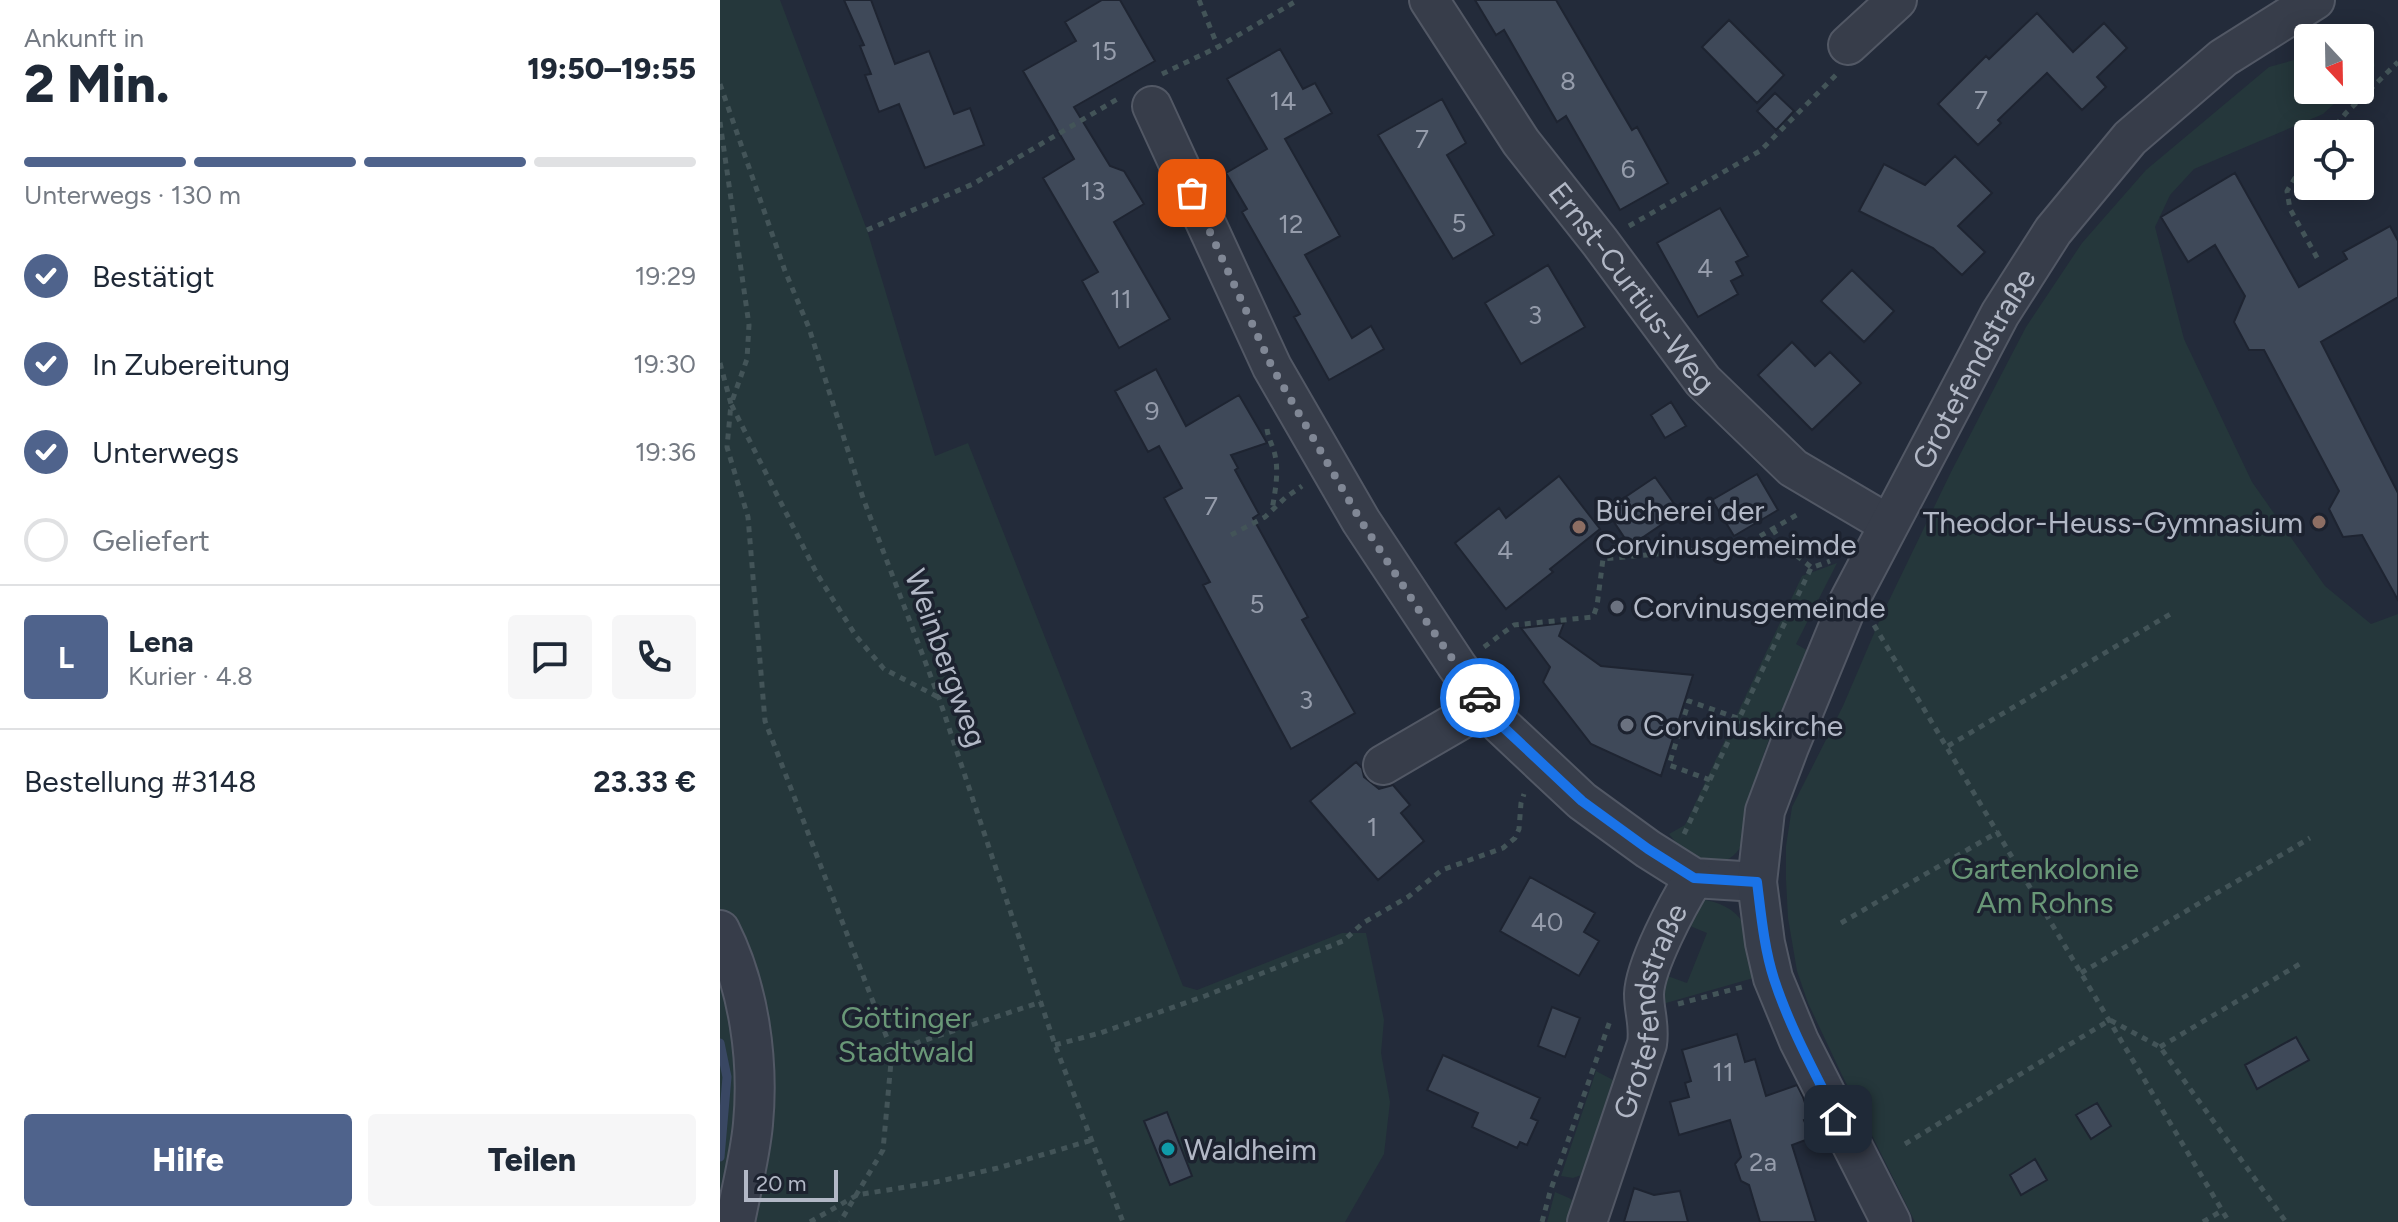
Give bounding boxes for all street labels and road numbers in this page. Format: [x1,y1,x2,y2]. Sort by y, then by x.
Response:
street label: Ernst-Curtius-Weg [1541,174,1723,401]
street label: Grotefendstraße [1903,261,2043,475]
street label: Weinbergweg [897,564,995,752]
street label: Grotefendstraße [1605,896,1695,1124]

